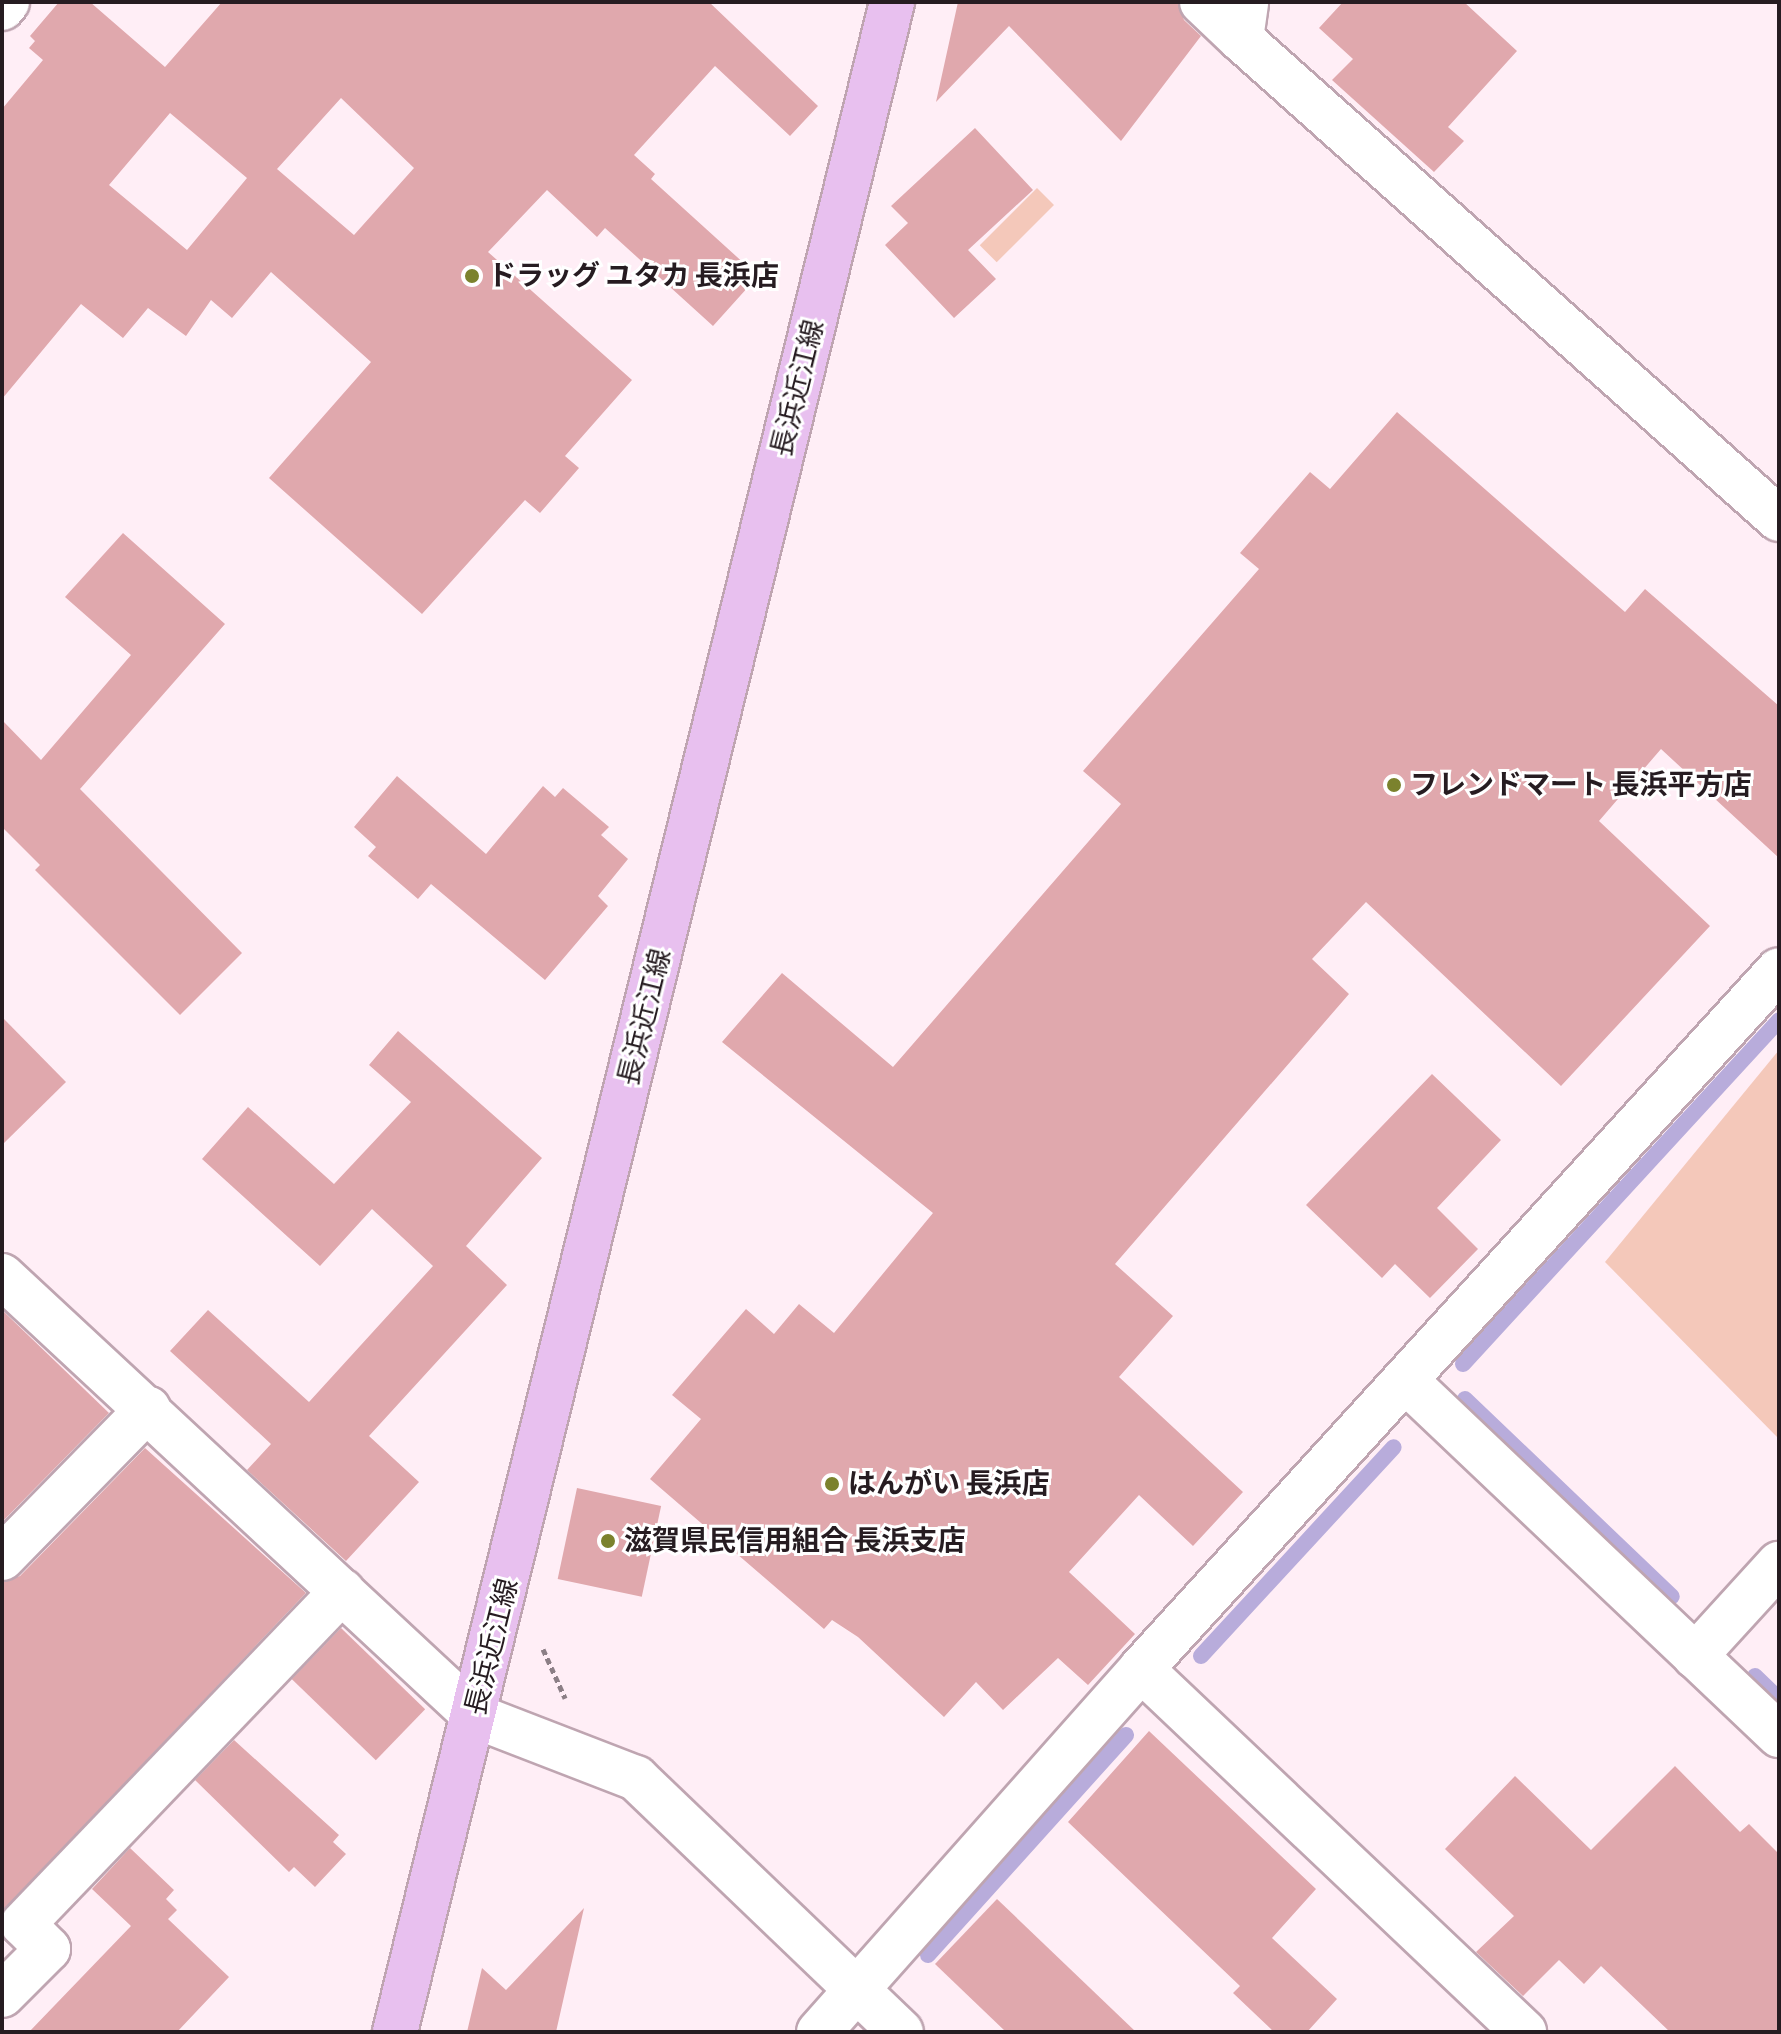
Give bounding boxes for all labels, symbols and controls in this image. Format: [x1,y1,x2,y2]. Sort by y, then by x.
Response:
place label: ドラッグ ユタカ 長浜店 [488,259,779,293]
marker: ドラッグ ユタカ 長浜店 [463,267,481,285]
street label: 長浜近江線 [765,316,831,460]
place label: フレンドマート 長浜平方店 [1410,768,1751,802]
marker: フレンドマート 長浜平方店 [1385,776,1403,794]
street label: 長浜近江線 [612,945,678,1089]
place label: はんがい 長浜店 [848,1467,1049,1501]
marker: はんがい 長浜店 [823,1475,841,1493]
place label: 滋賀県民信用組合 長浜支店 [624,1524,965,1558]
marker: 滋賀県民信用組合 長浜支店 [599,1532,617,1550]
street label: 長浜近江線 [459,1575,525,1719]

